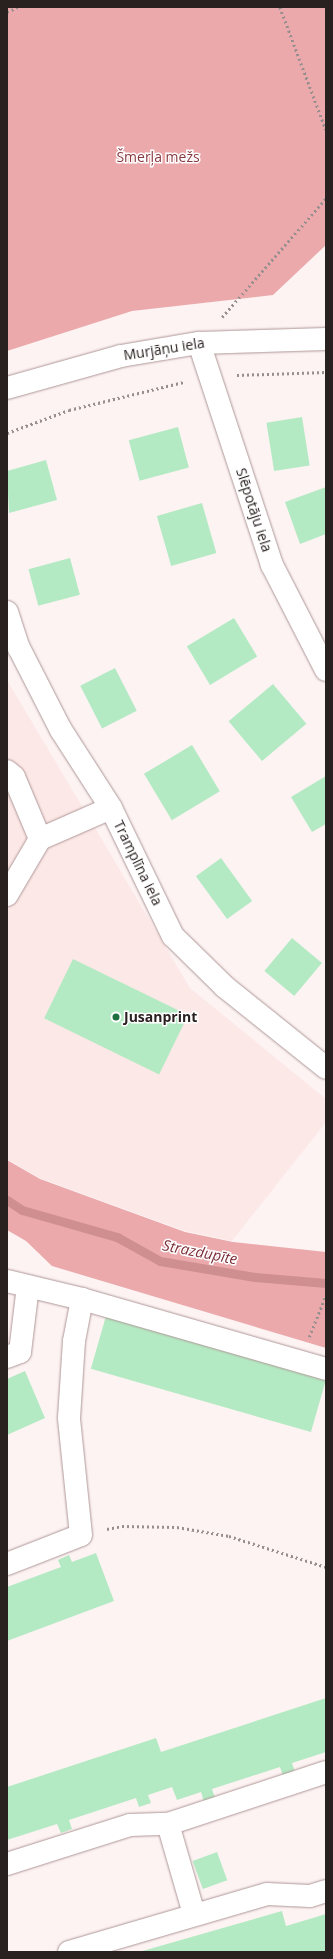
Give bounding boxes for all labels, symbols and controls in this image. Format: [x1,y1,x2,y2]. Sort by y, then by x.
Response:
park label: Šmerļa mežs [116,149,200,165]
street label: Murjāņu iela [122,334,206,364]
street label: Slēpotāju iela [233,466,275,554]
street label: Tramplīna iela [110,818,166,908]
place label: Jusanprint [124,1009,197,1025]
marker: Jusanprint [111,1012,121,1022]
water label: Strazdupīte [161,1236,239,1268]

